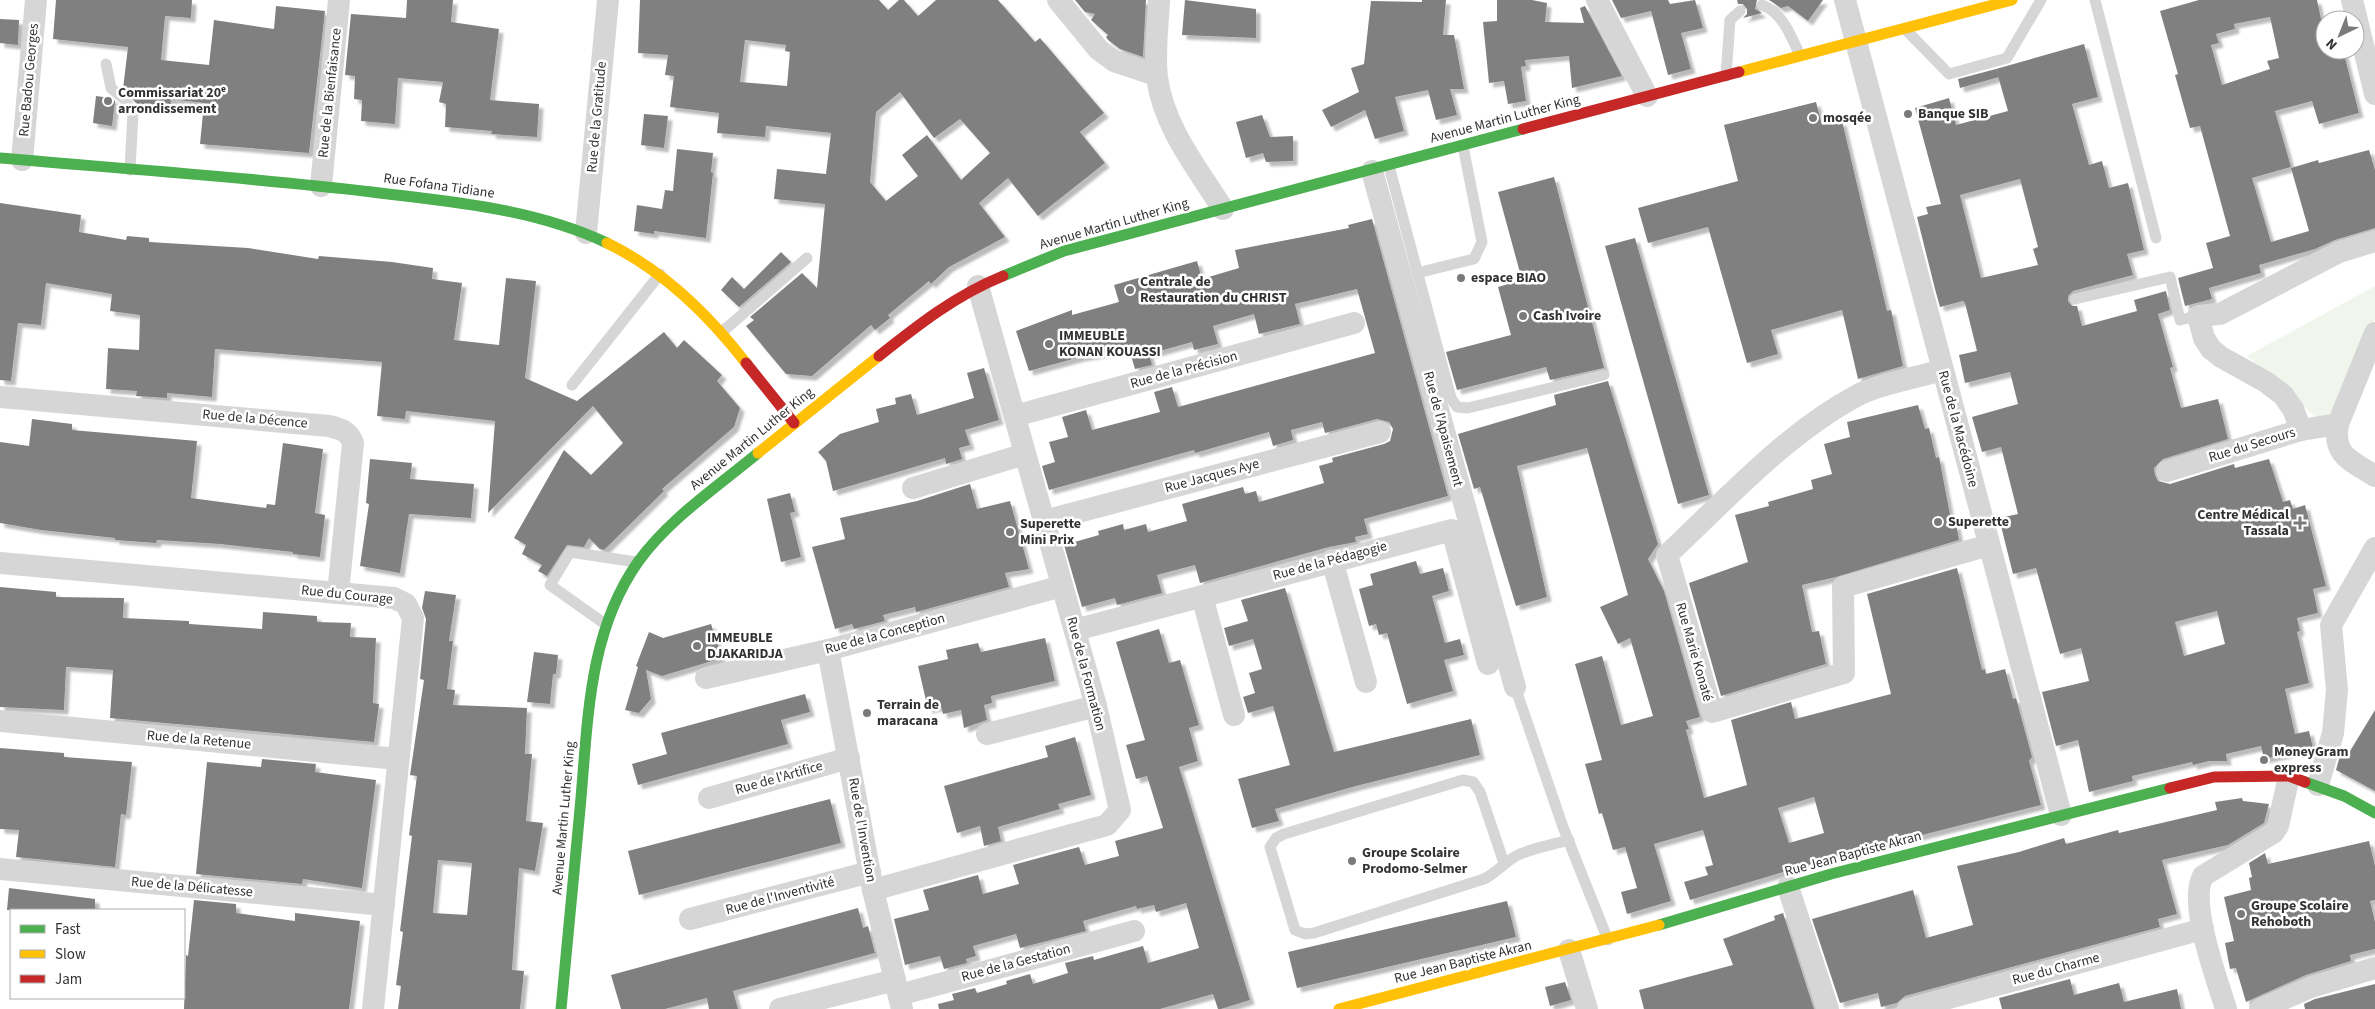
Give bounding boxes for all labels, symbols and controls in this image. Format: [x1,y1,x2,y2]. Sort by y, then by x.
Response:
north arrow [2315,10,2365,60]
street label: Rue Badou Georges [14,22,44,138]
street label: Rue de la Bienfaisance [313,27,347,159]
text: N [2322,33,2342,54]
street label: Rue de la Gratitude [582,61,612,173]
place label: Commissariat 20ᵉ arrondissement [118,83,226,119]
street label: Avenue Martin Luther King [1428,89,1582,149]
marker: Commissariat 20ᵉ arrondissement [102,95,114,107]
place label: Banque SIB [1918,104,1989,124]
place label: mosqée [1823,108,1871,128]
marker: Banque SIB [1902,108,1914,120]
marker: mosqée [1807,112,1819,124]
street label: Rue Fofana Tidiane [382,168,496,204]
street label: Avenue Martin Luther King [1037,193,1191,255]
place label: espace BIAO [1471,268,1546,288]
place label: Centrale de Restauration du CHRIST [1140,272,1287,308]
marker: espace BIAO [1455,272,1467,284]
marker: Centrale de Restauration du CHRIST [1124,284,1136,296]
place label: Cash Ivoire [1533,306,1601,326]
marker: Cash Ivoire [1517,310,1529,322]
place label: IMMEUBLE KONAN KOUASSI [1059,326,1161,362]
marker: IMMEUBLE KONAN KOUASSI [1043,338,1055,350]
street label: Rue de la Précision [1128,346,1240,394]
street label: Rue de la Macédoine [1933,368,1983,490]
street label: Rue de l'Apaisement [1418,369,1468,489]
street label: Avenue Martin Luther King [686,383,818,495]
street label: Rue de la Décence [202,404,308,434]
street label: Rue du Secours [2206,422,2298,468]
street label: Rue Jacques Aye [1163,454,1262,498]
place label: Centre Médical Tassala [2197,505,2289,541]
place label: Superette [1948,512,2009,532]
place label: Superette Mini Prix [1020,514,1081,550]
marker: Superette [1932,516,1944,528]
marker: Centre Médical Tassala [2293,516,2307,530]
marker: Superette Mini Prix [1004,526,1016,538]
street label: Rue de la Pédagogie [1271,536,1389,586]
street label: Rue du Courage [300,580,394,610]
street label: Rue Marie Konaté [1670,600,1718,704]
street label: Rue de la Conception [823,608,947,660]
street label: Rue de la Formation [1061,615,1111,733]
place label: IMMEUBLE DJAKARIDJA [707,628,784,664]
marker: IMMEUBLE DJAKARIDJA [691,640,703,652]
place label: Terrain de maracana [877,695,939,731]
marker: Terrain de maracana [861,707,873,719]
street label: Rue de la Retenue [146,725,252,755]
street label: Avenue Martin Luther King [547,740,581,896]
place label: MoneyGram express [2274,742,2348,778]
marker: MoneyGram express [2258,754,2270,766]
street label: Rue de l'Artifice [733,756,825,800]
street label: Rue de l'Invention [843,776,881,884]
street label: Rue Jean Baptiste Akran [1782,826,1924,882]
place label: Groupe Scolaire Prodomo-Selmer [1362,843,1468,879]
marker: Groupe Scolaire Prodomo-Selmer [1346,855,1358,867]
street label: Rue de la Délicatesse [130,872,254,902]
street label: Rue de l'Inventivité [723,872,837,920]
place label: Groupe Scolaire Rehoboth [2251,896,2349,932]
marker: Groupe Scolaire Rehoboth [2235,908,2247,920]
legend [10,909,185,999]
text: Fast [55,919,81,940]
street label: Rue Jean Baptiste Akran [1392,935,1534,989]
street label: Rue de la Gestation [959,939,1073,987]
text: Slow [55,944,86,965]
street label: Rue du Charme [2010,948,2102,990]
text: Jam [55,969,82,990]

